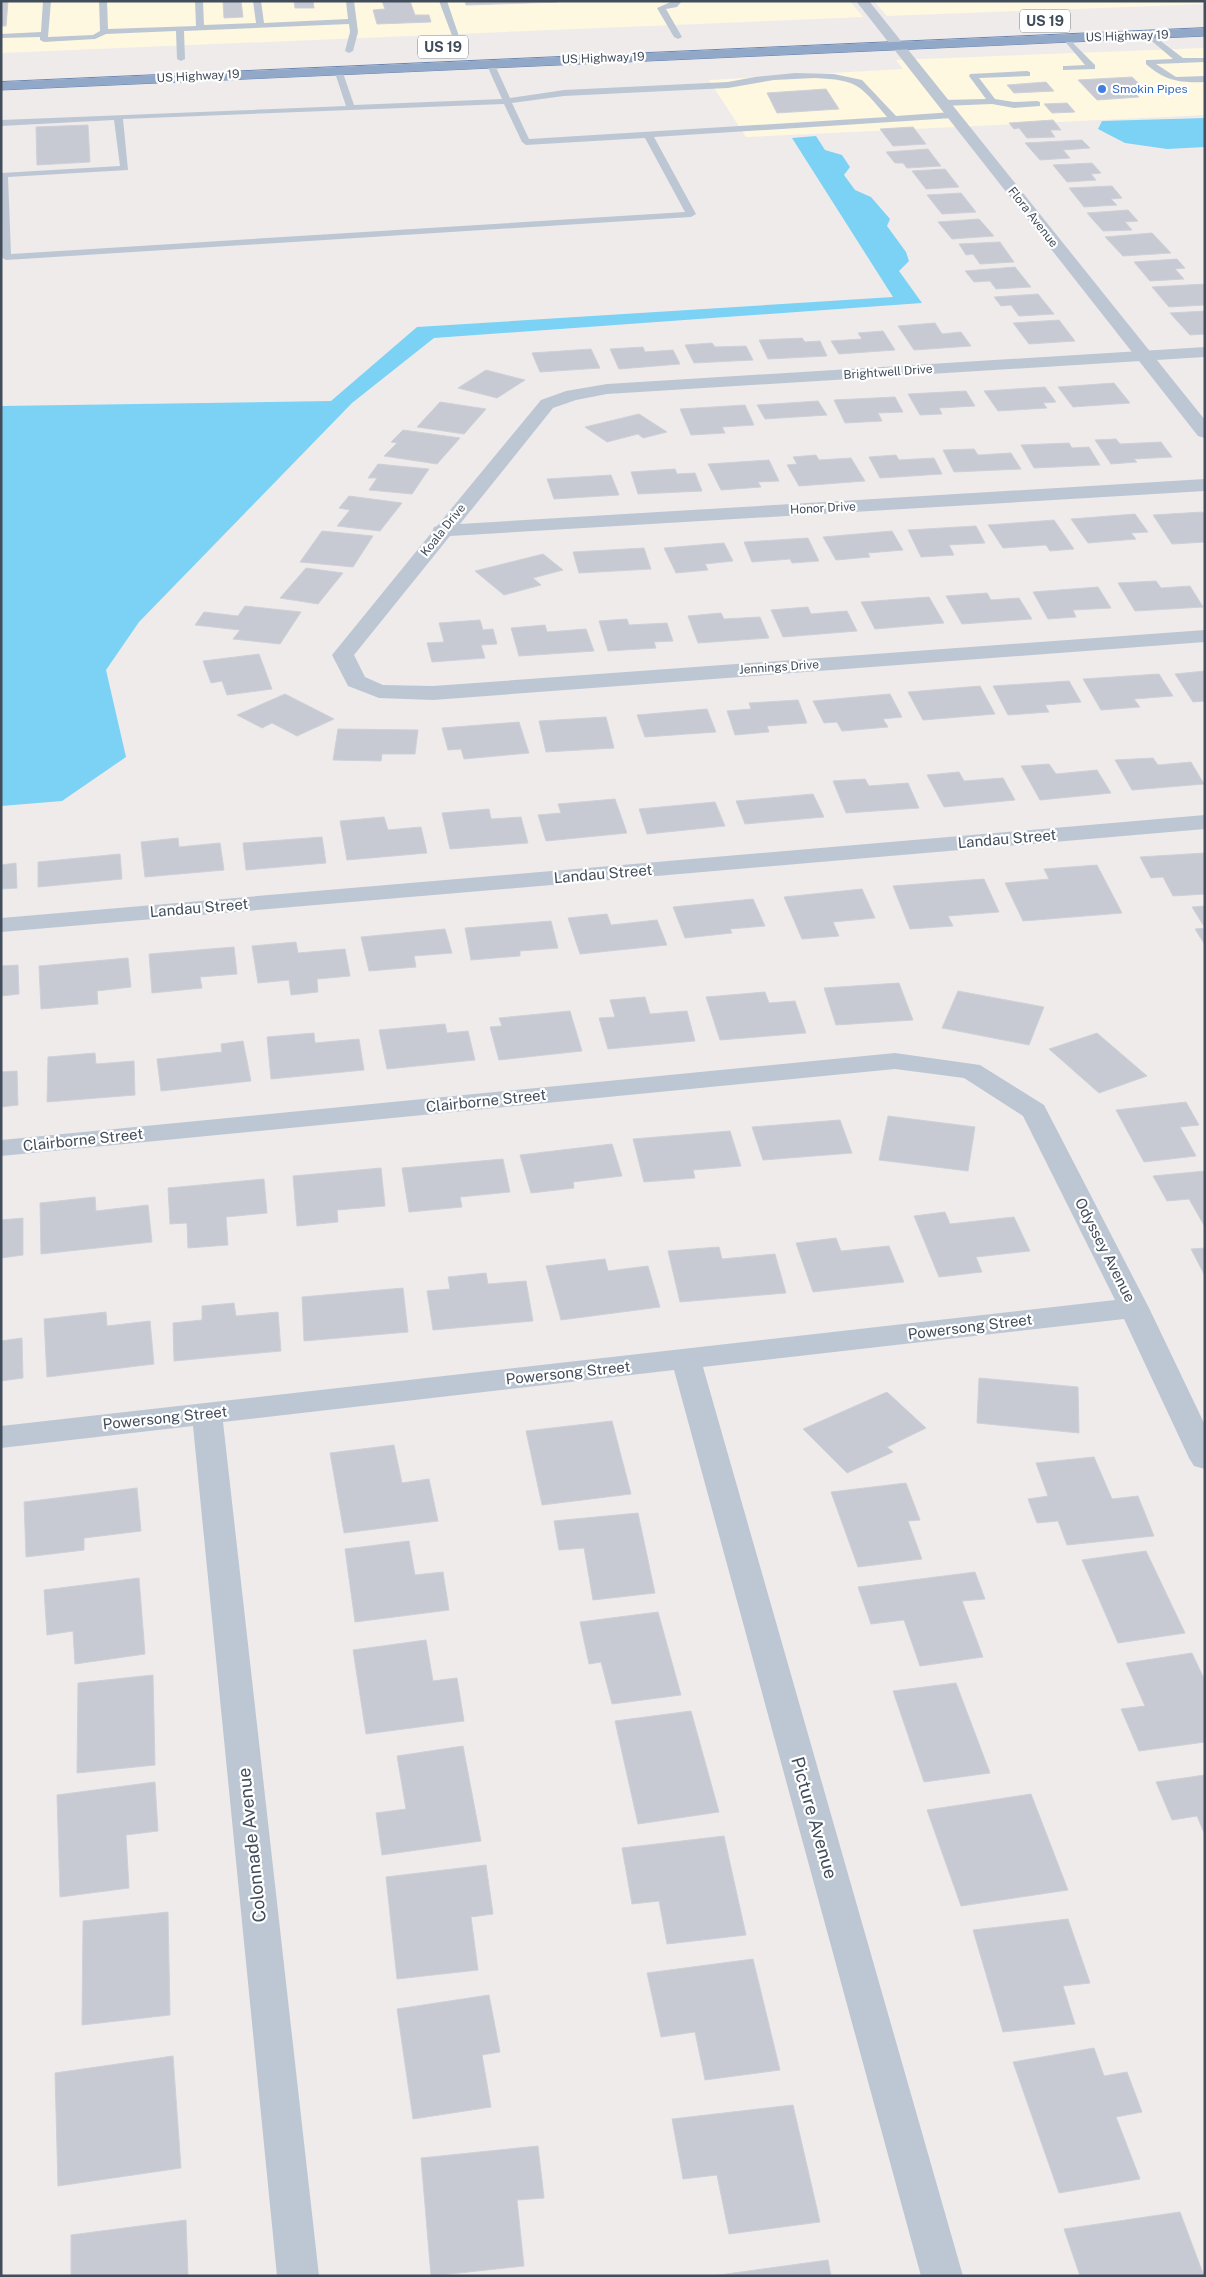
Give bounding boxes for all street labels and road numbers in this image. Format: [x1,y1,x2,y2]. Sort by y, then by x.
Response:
road number: US 19 [1020,10,1070,32]
street label: US Highway 19 [1085,28,1169,44]
road number: US 19 [418,36,468,58]
street label: US Highway 19 [561,50,645,66]
street label: US Highway 19 [156,67,240,85]
street label: Flora Avenue [1005,184,1061,250]
street label: Brightwell Drive [843,362,933,382]
street label: Honor Drive [790,499,856,517]
street label: Koala Drive [418,501,468,559]
street label: Jennings Drive [739,657,820,677]
street label: Landau Street [957,826,1057,851]
street label: Landau Street [553,861,653,886]
street label: Landau Street [149,895,249,920]
street label: Clairborne Street [425,1086,547,1115]
street label: Clairborne Street [22,1125,144,1154]
street label: Odyssey Avenue [1072,1195,1139,1305]
street label: Powersong Street [907,1310,1033,1343]
street label: Powersong Street [505,1357,631,1387]
street label: Powersong Street [102,1402,228,1432]
street label: Picture Avenue [787,1754,842,1881]
street label: Colonnade Avenue [233,1767,270,1923]

